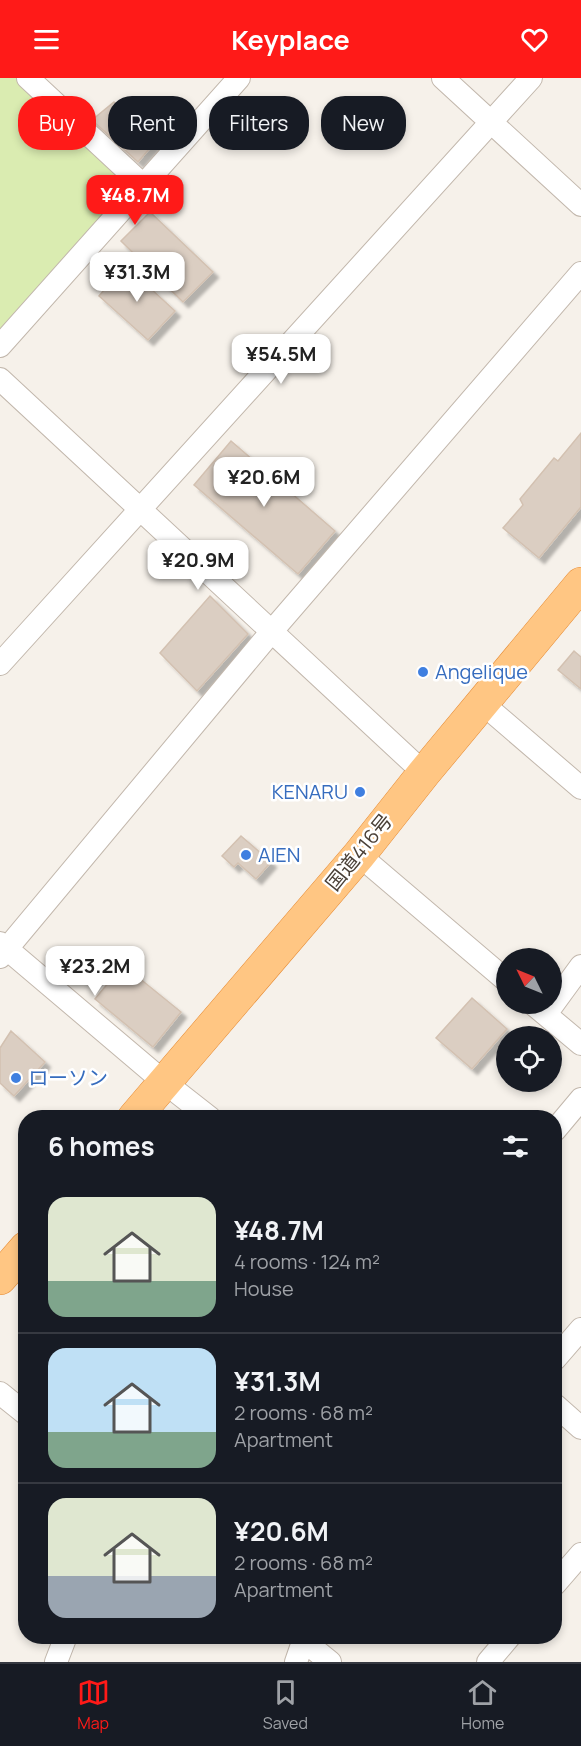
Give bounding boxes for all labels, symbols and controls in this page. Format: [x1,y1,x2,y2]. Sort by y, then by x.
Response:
text: Keyplace [231,21,350,58]
icon: menu [30,23,63,56]
icon: heart [518,23,551,56]
chip: Buy [18,96,96,150]
chip: Rent [108,96,197,150]
chip: Filters [209,96,309,150]
chip: New [321,96,406,150]
pin: ¥48.7M [86,175,184,226]
text: ¥48.7M [100,181,170,208]
pin: ¥31.3M [88,252,186,303]
text: ¥31.3M [104,258,170,285]
pin: ¥54.5M [232,334,330,385]
text: ¥54.5M [246,340,316,367]
pin: ¥20.6M [215,457,313,508]
text: ¥20.6M [228,463,300,490]
pin: ¥20.9M [149,540,247,591]
text: ¥20.9M [162,546,234,573]
place label: Angelique [435,658,528,685]
marker: Angelique [416,665,430,679]
place label: KENARU [272,778,348,805]
marker: KENARU [353,785,367,799]
street label: 国道416号 [319,807,398,896]
place label: AIEN [258,841,300,868]
marker: AIEN [239,848,253,862]
pin: ¥23.2M [46,946,144,997]
north arrow [496,948,562,1014]
map controls [496,948,562,1092]
text: ¥23.2M [60,952,130,979]
button: locate [496,1026,562,1092]
place label: ローソン [28,1064,108,1091]
marker: ローソン [9,1071,23,1085]
text: 6 homes [48,1128,155,1164]
icon: filters [499,1130,532,1163]
text: ¥48.7M [234,1212,324,1248]
icon: home [96,1221,168,1293]
text: 4 rooms · 124 m² [234,1248,380,1275]
text: House [234,1275,294,1302]
text: ¥31.3M [234,1363,321,1399]
icon: home [96,1372,168,1444]
text: 2 rooms · 68 m² [234,1399,373,1426]
text: Apartment [234,1426,333,1453]
text: ¥20.6M [234,1513,329,1549]
icon: home [96,1522,168,1594]
text: 2 rooms · 68 m² [234,1549,373,1576]
text: Apartment [234,1576,333,1603]
tab: Map [77,1676,110,1734]
tab: Saved [263,1676,308,1734]
tab: Home [461,1676,504,1734]

